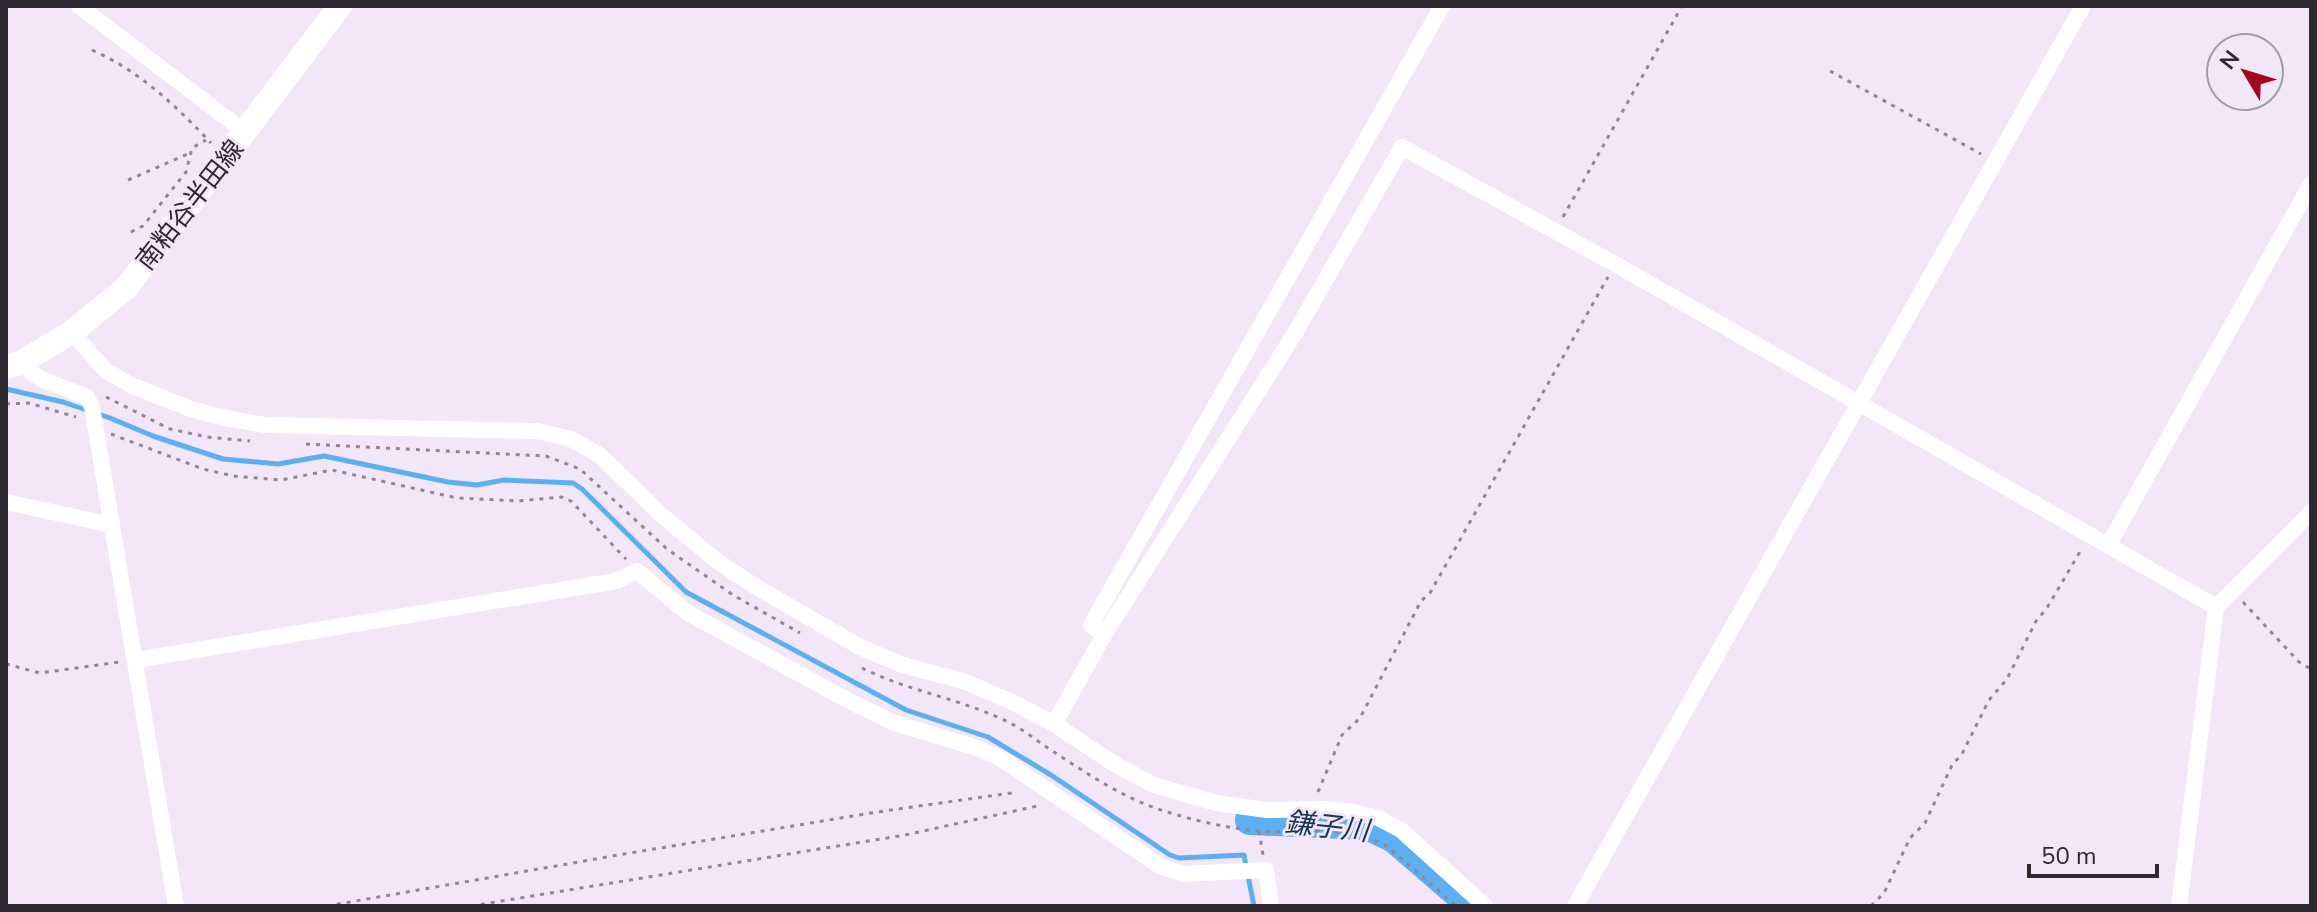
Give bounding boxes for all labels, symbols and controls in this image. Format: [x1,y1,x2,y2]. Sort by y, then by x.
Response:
north arrow [2205,32,2285,112]
text: N [2213,45,2247,76]
street label: 南粕谷半田線 [128,133,252,277]
water label: 鎌子川 [1283,804,1374,851]
scale bar [2029,828,2157,878]
text: 50 m [2041,840,2097,872]

